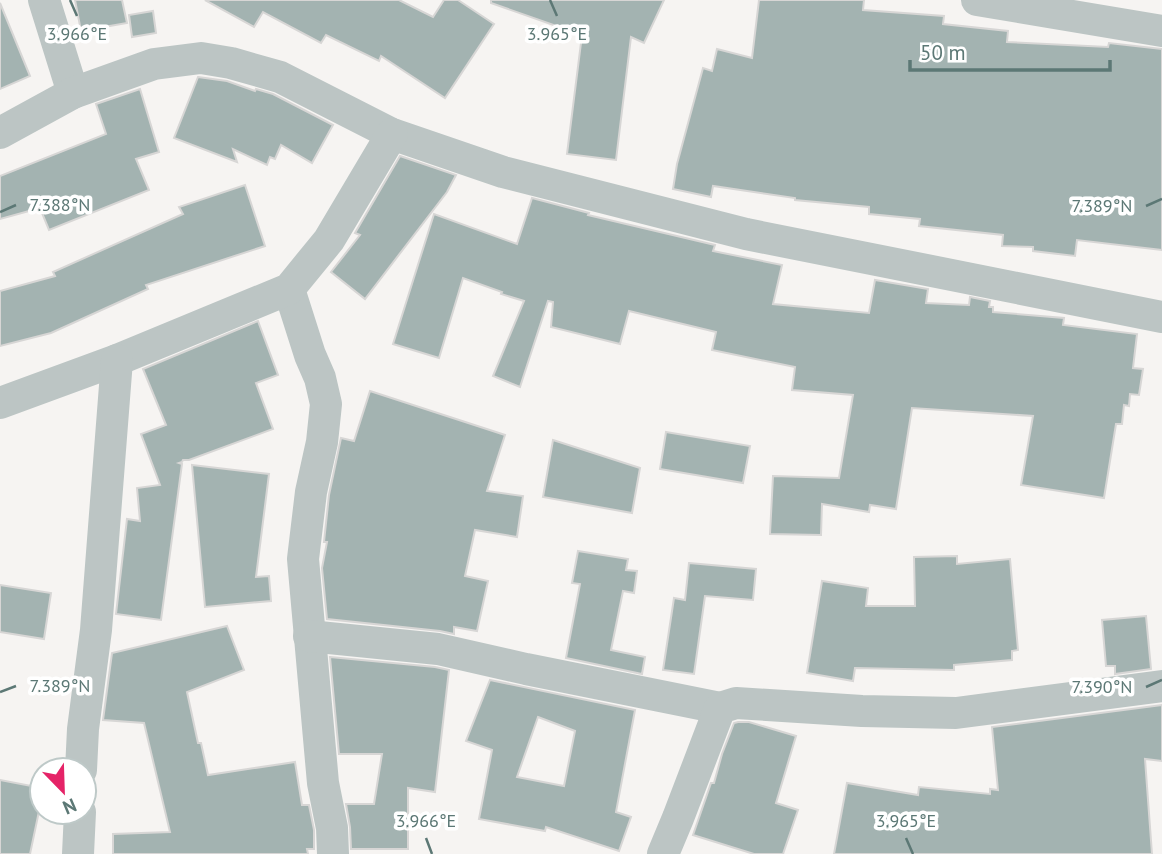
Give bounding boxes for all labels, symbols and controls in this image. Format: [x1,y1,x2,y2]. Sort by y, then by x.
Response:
text: 3.966°E [47,22,107,45]
text: 3.965°E [527,22,587,45]
scale bar [910,28,1110,72]
text: 50 m [920,39,966,66]
text: 7.388°N [30,193,90,216]
text: 7.389°N [1072,194,1132,217]
text: 7.389°N [30,674,90,697]
text: 7.390°N [1072,675,1132,698]
north arrow [28,756,98,826]
text: N [59,793,80,820]
text: 3.966°E [396,809,456,832]
text: 3.965°E [876,809,936,832]

